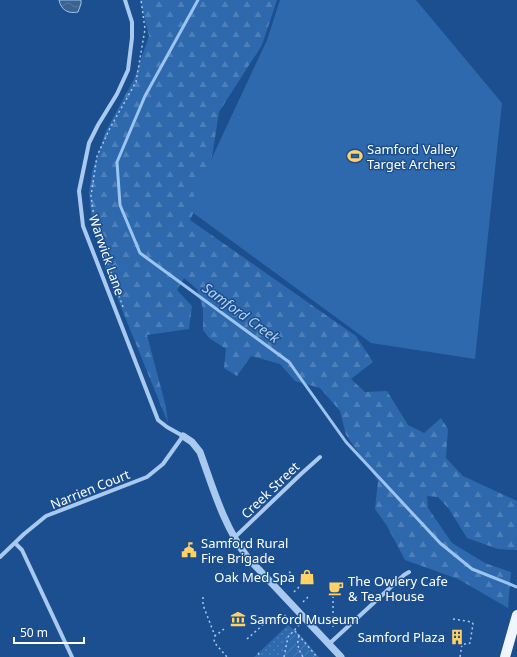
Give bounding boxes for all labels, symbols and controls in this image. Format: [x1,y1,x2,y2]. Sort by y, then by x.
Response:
place label: Samford Valley Target Archers [367,140,458,173]
sports icon: Samford Valley Target Archers [346,147,364,165]
street label: Warwick Lane [85,212,129,298]
water label: Samford Creek [199,278,285,348]
street label: Creek Street [237,457,303,522]
street label: Narrien Court [48,465,133,513]
place label: Samford Rural Fire Brigade [201,534,288,567]
public building icon: Samford Rural Fire Brigade [180,541,198,559]
place label: Oak Med Spa [214,568,295,586]
shop icon: Oak Med Spa [298,568,316,586]
place label: The Owlery Cafe & Tea House [348,572,448,605]
cafe icon: The Owlery Cafe & Tea House [327,579,345,597]
museum icon: Samford Museum [229,610,247,628]
place label: Samford Museum [250,610,359,628]
scale bar [14,619,84,645]
text: 50 m [20,624,48,641]
place label: Samford Plaza [358,628,445,646]
building icon: Samford Plaza [448,628,466,646]

